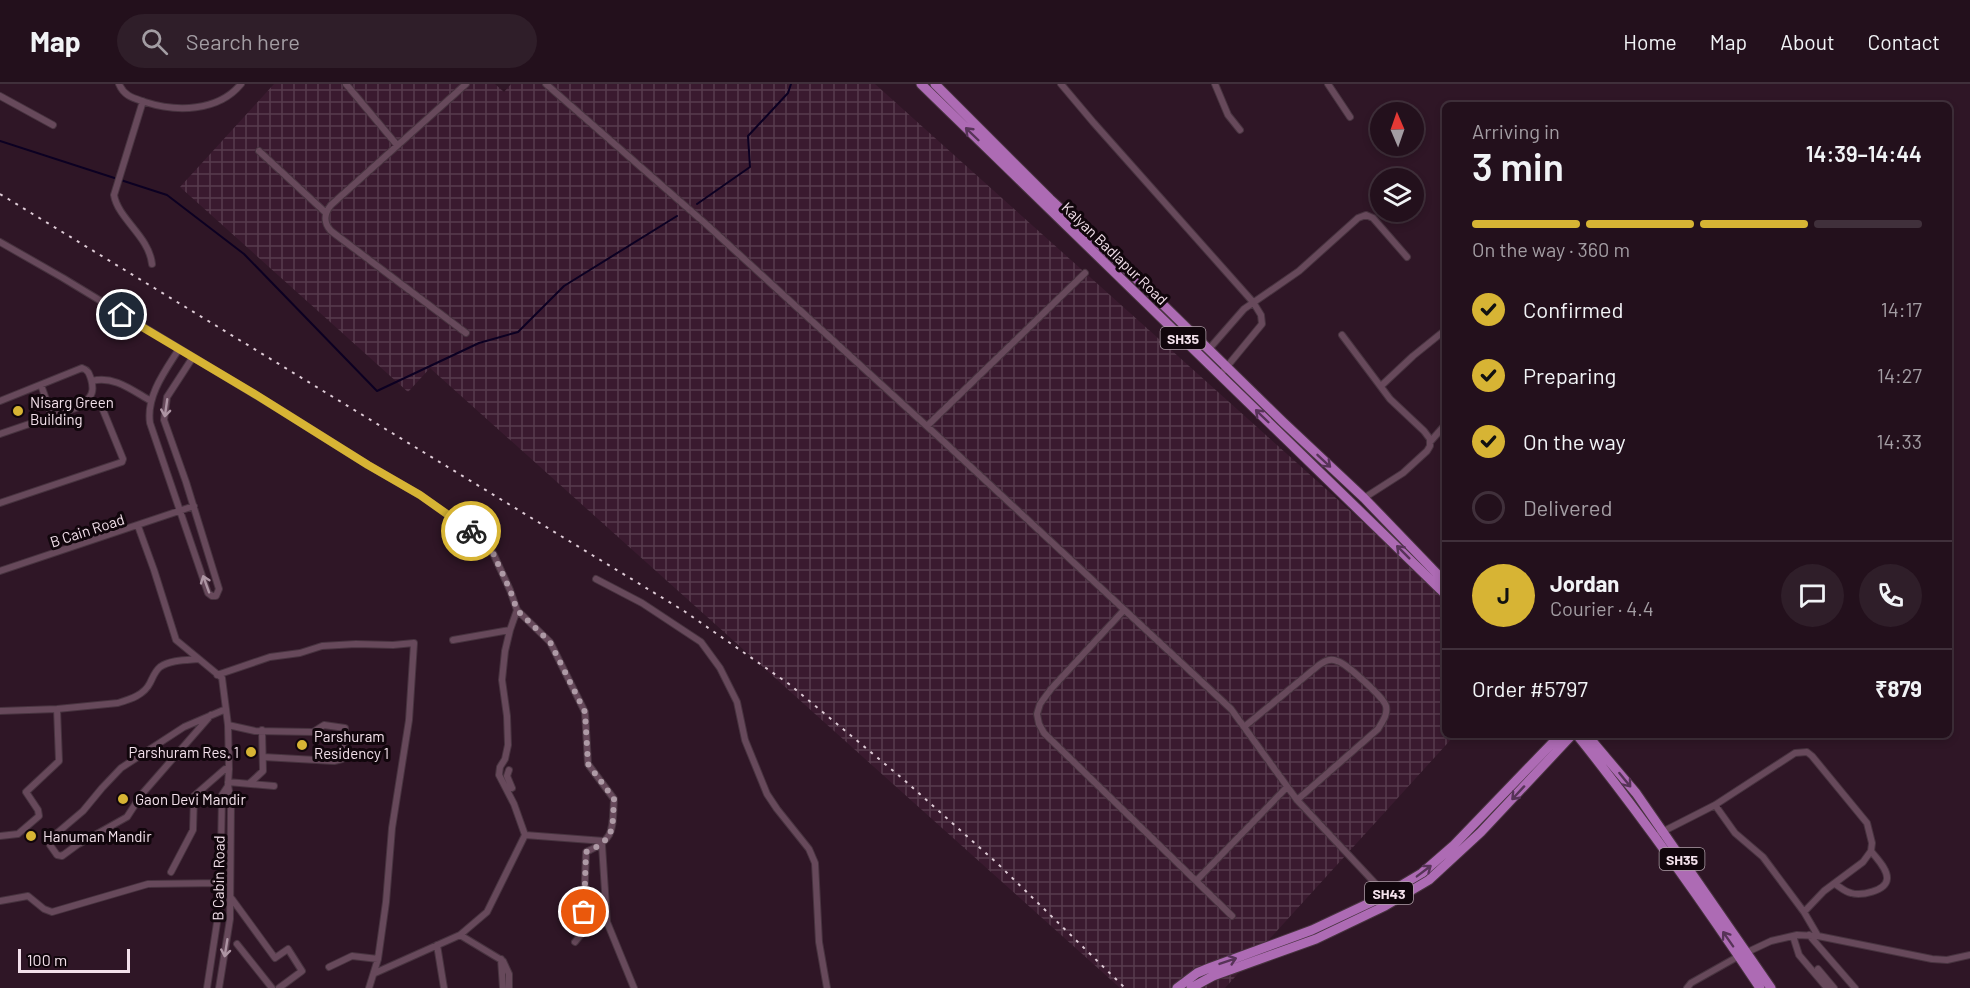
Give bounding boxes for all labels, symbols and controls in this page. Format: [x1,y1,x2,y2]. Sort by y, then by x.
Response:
search box [117,14,537,68]
text: Map [30,24,81,58]
icon: search [138,25,171,58]
text: Search here [186,28,300,54]
text: Home [1623,29,1677,54]
text: Map [1710,29,1747,54]
text: About [1780,29,1835,54]
text: Contact [1868,29,1940,54]
north arrow [1370,102,1424,156]
map controls [1370,102,1424,222]
text: Arriving in [1472,119,1560,143]
one-way arrow [964,127,979,141]
text: 14:39–14:44 [1806,140,1922,166]
text: 3 min [1472,142,1564,189]
button: layers [1370,168,1424,222]
street label: Kalyan Badlapur Road [1058,198,1172,308]
text: On the way · 360 m [1472,237,1630,261]
pin [96,289,147,340]
icon: check [1472,293,1505,326]
text: Confirmed [1523,296,1623,322]
text: 14:17 [1881,297,1922,321]
icon: home [105,298,138,331]
road number: SH35 [1160,327,1206,349]
icon: check [1472,359,1505,392]
text: Preparing [1523,362,1616,388]
text: 14:27 [1877,363,1922,387]
place label: Nisarg Green Building [30,393,114,428]
one-way arrow [160,398,171,417]
marker: Nisarg Green Building [11,404,25,418]
one-way arrow [1255,409,1270,424]
icon: check [1472,425,1505,458]
text: On the way [1523,428,1626,454]
text: 14:33 [1877,429,1922,453]
one-way arrow [1316,454,1331,468]
text: Delivered [1523,494,1612,520]
courier [441,501,501,561]
street label: B Cain Road [48,510,126,550]
icon: bike [455,515,488,548]
one-way arrow [1395,544,1410,559]
button: chat [1781,564,1844,627]
button: phone [1859,564,1922,627]
text: Jordan [1550,570,1619,596]
one-way arrow [199,575,210,594]
text: J [1497,582,1510,608]
text: Courier · 4.4 [1550,596,1654,620]
text: Order #5797 [1472,675,1588,701]
text: ₹879 [1875,675,1922,701]
place label: Parshuram Residency 1 [314,727,389,762]
marker: Parshuram Residency 1 [295,738,309,752]
place label: Parshuram Res. 1 [129,743,239,761]
marker: Parshuram Res. 1 [244,745,258,759]
one-way arrow [1619,771,1632,787]
one-way arrow [1511,786,1525,801]
place label: Gaon Devi Mandir [135,790,246,808]
marker: Gaon Devi Mandir [116,792,130,806]
place label: Hanuman Mandir [43,827,152,845]
marker: Hanuman Mandir [24,829,38,843]
street label: B Cabin Road [208,835,228,921]
road number: SH35 [1660,848,1704,870]
one-way arrow [1415,865,1431,877]
road number: SH43 [1365,882,1413,904]
pin [558,886,609,937]
icon: bag [567,895,600,928]
one-way arrow [1722,932,1734,948]
one-way arrow [220,938,231,957]
scale bar [18,946,130,974]
text: 100 m [27,950,67,969]
one-way arrow [1218,954,1237,965]

